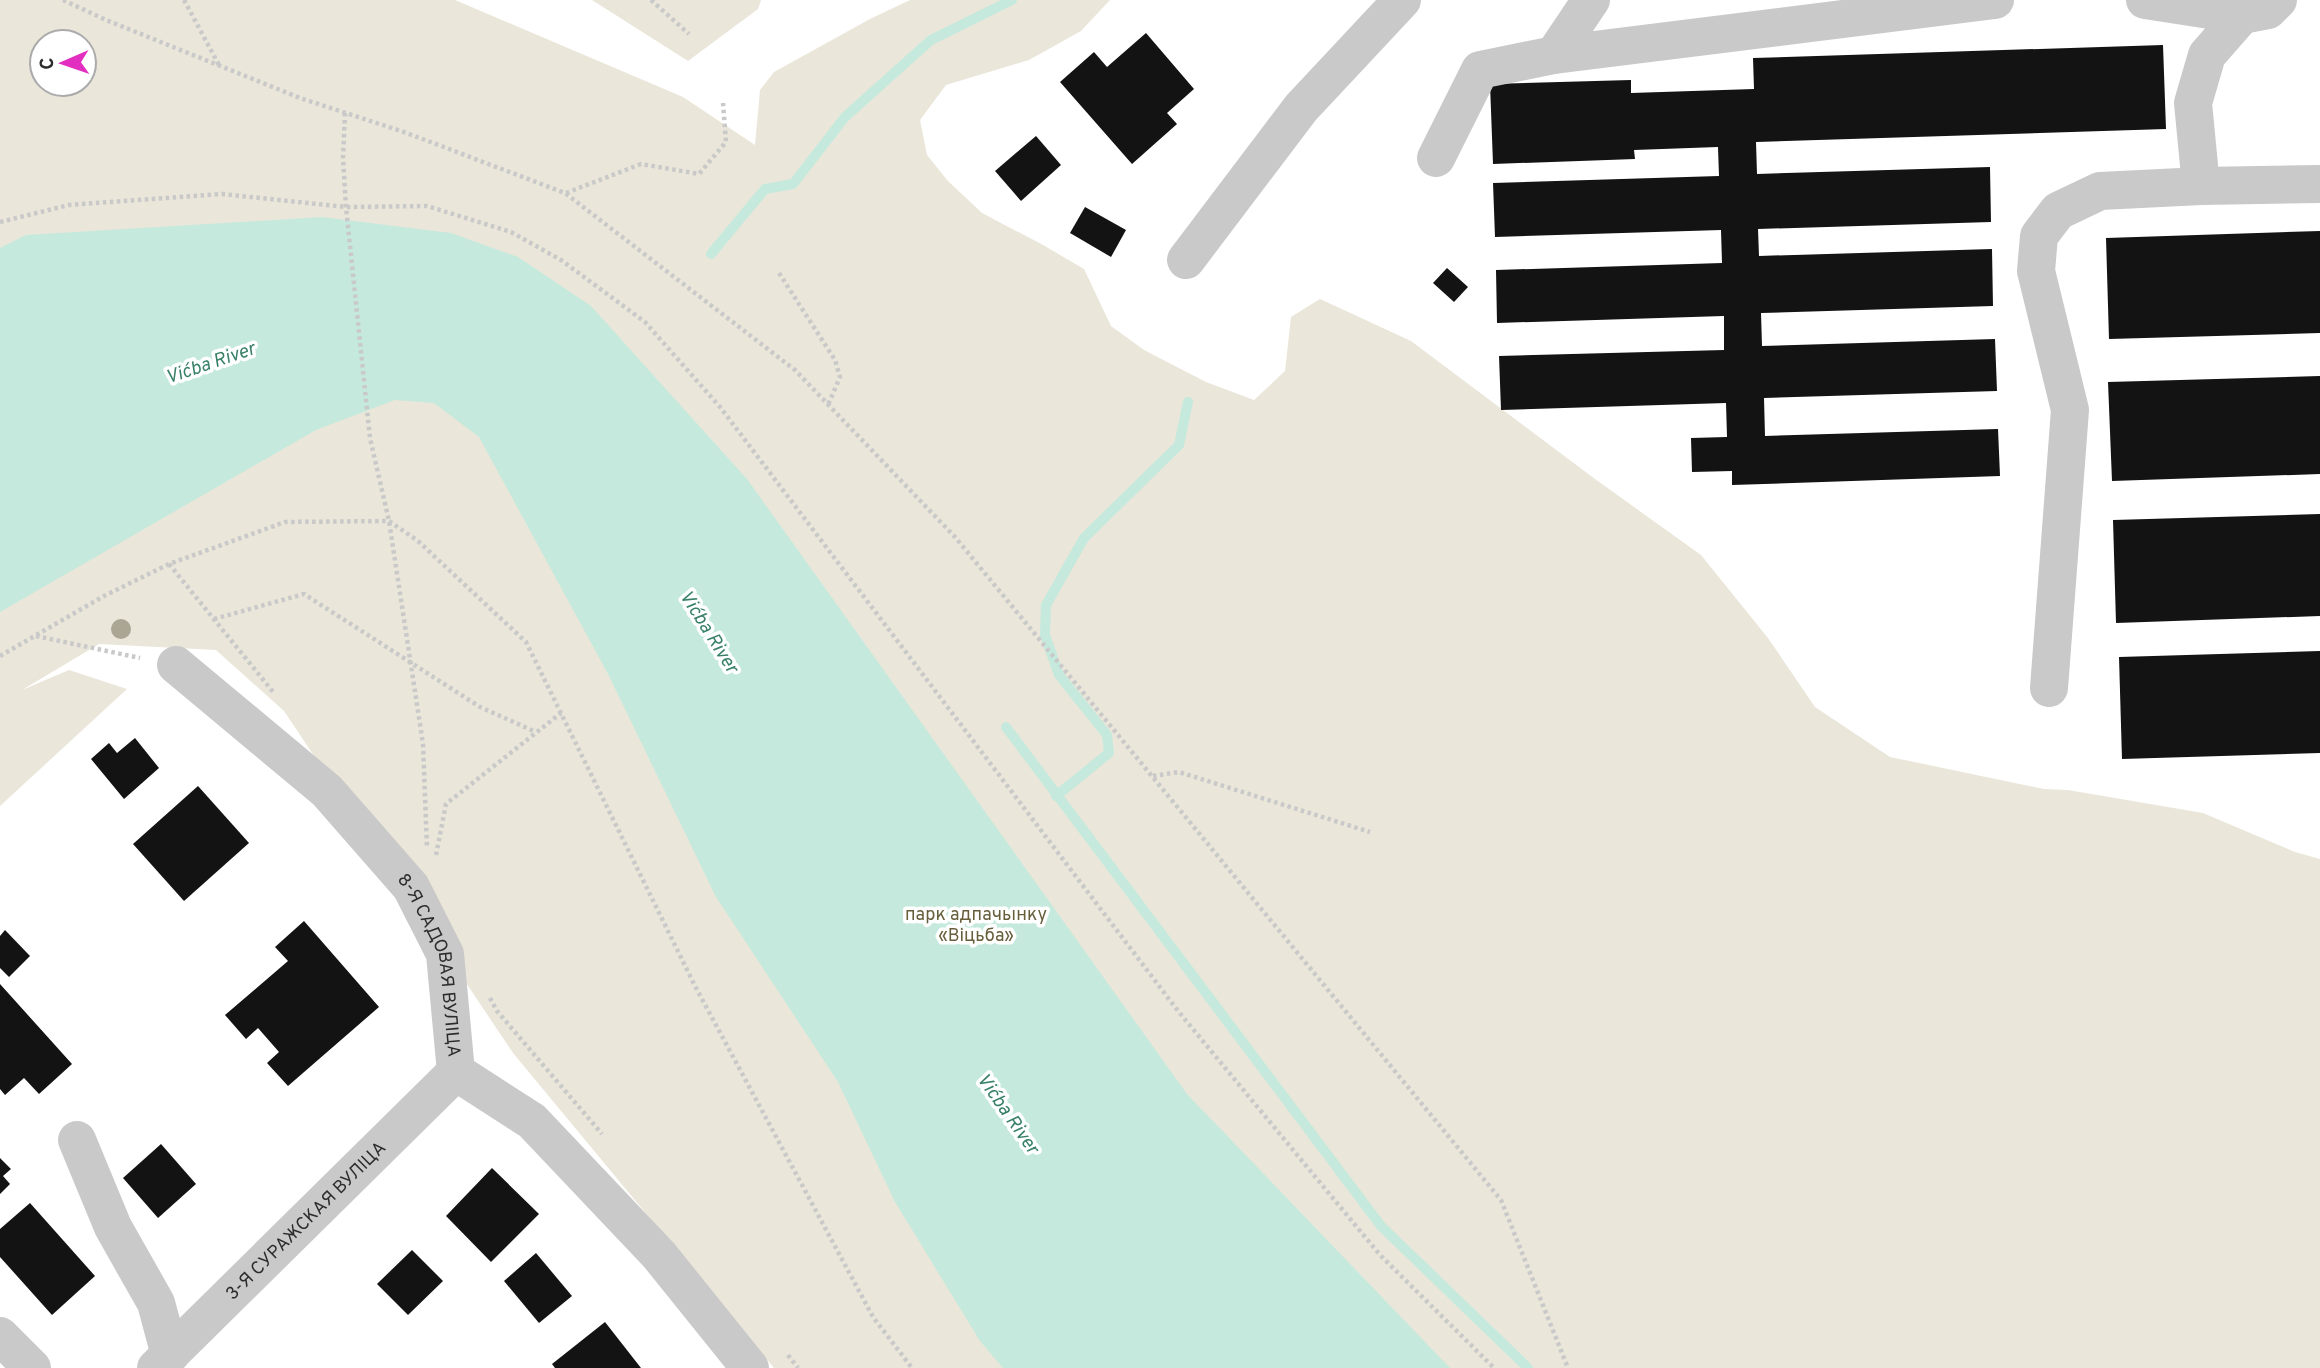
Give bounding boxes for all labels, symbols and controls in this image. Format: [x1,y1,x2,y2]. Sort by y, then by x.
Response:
north arrow [28,28,98,98]
text: С [36,57,60,70]
water label: Vićba River [163,337,260,390]
water label: Vićba River [673,586,744,679]
street label: 8-Я САДОВАЯ ВУЛІЦА [391,869,465,1058]
park label: парк адпачынку «Віцьба» [905,904,1047,948]
water label: Vićba River [971,1069,1045,1161]
street label: 3-Я СУРАЖСКАЯ ВУЛІЦА [221,1137,392,1306]

